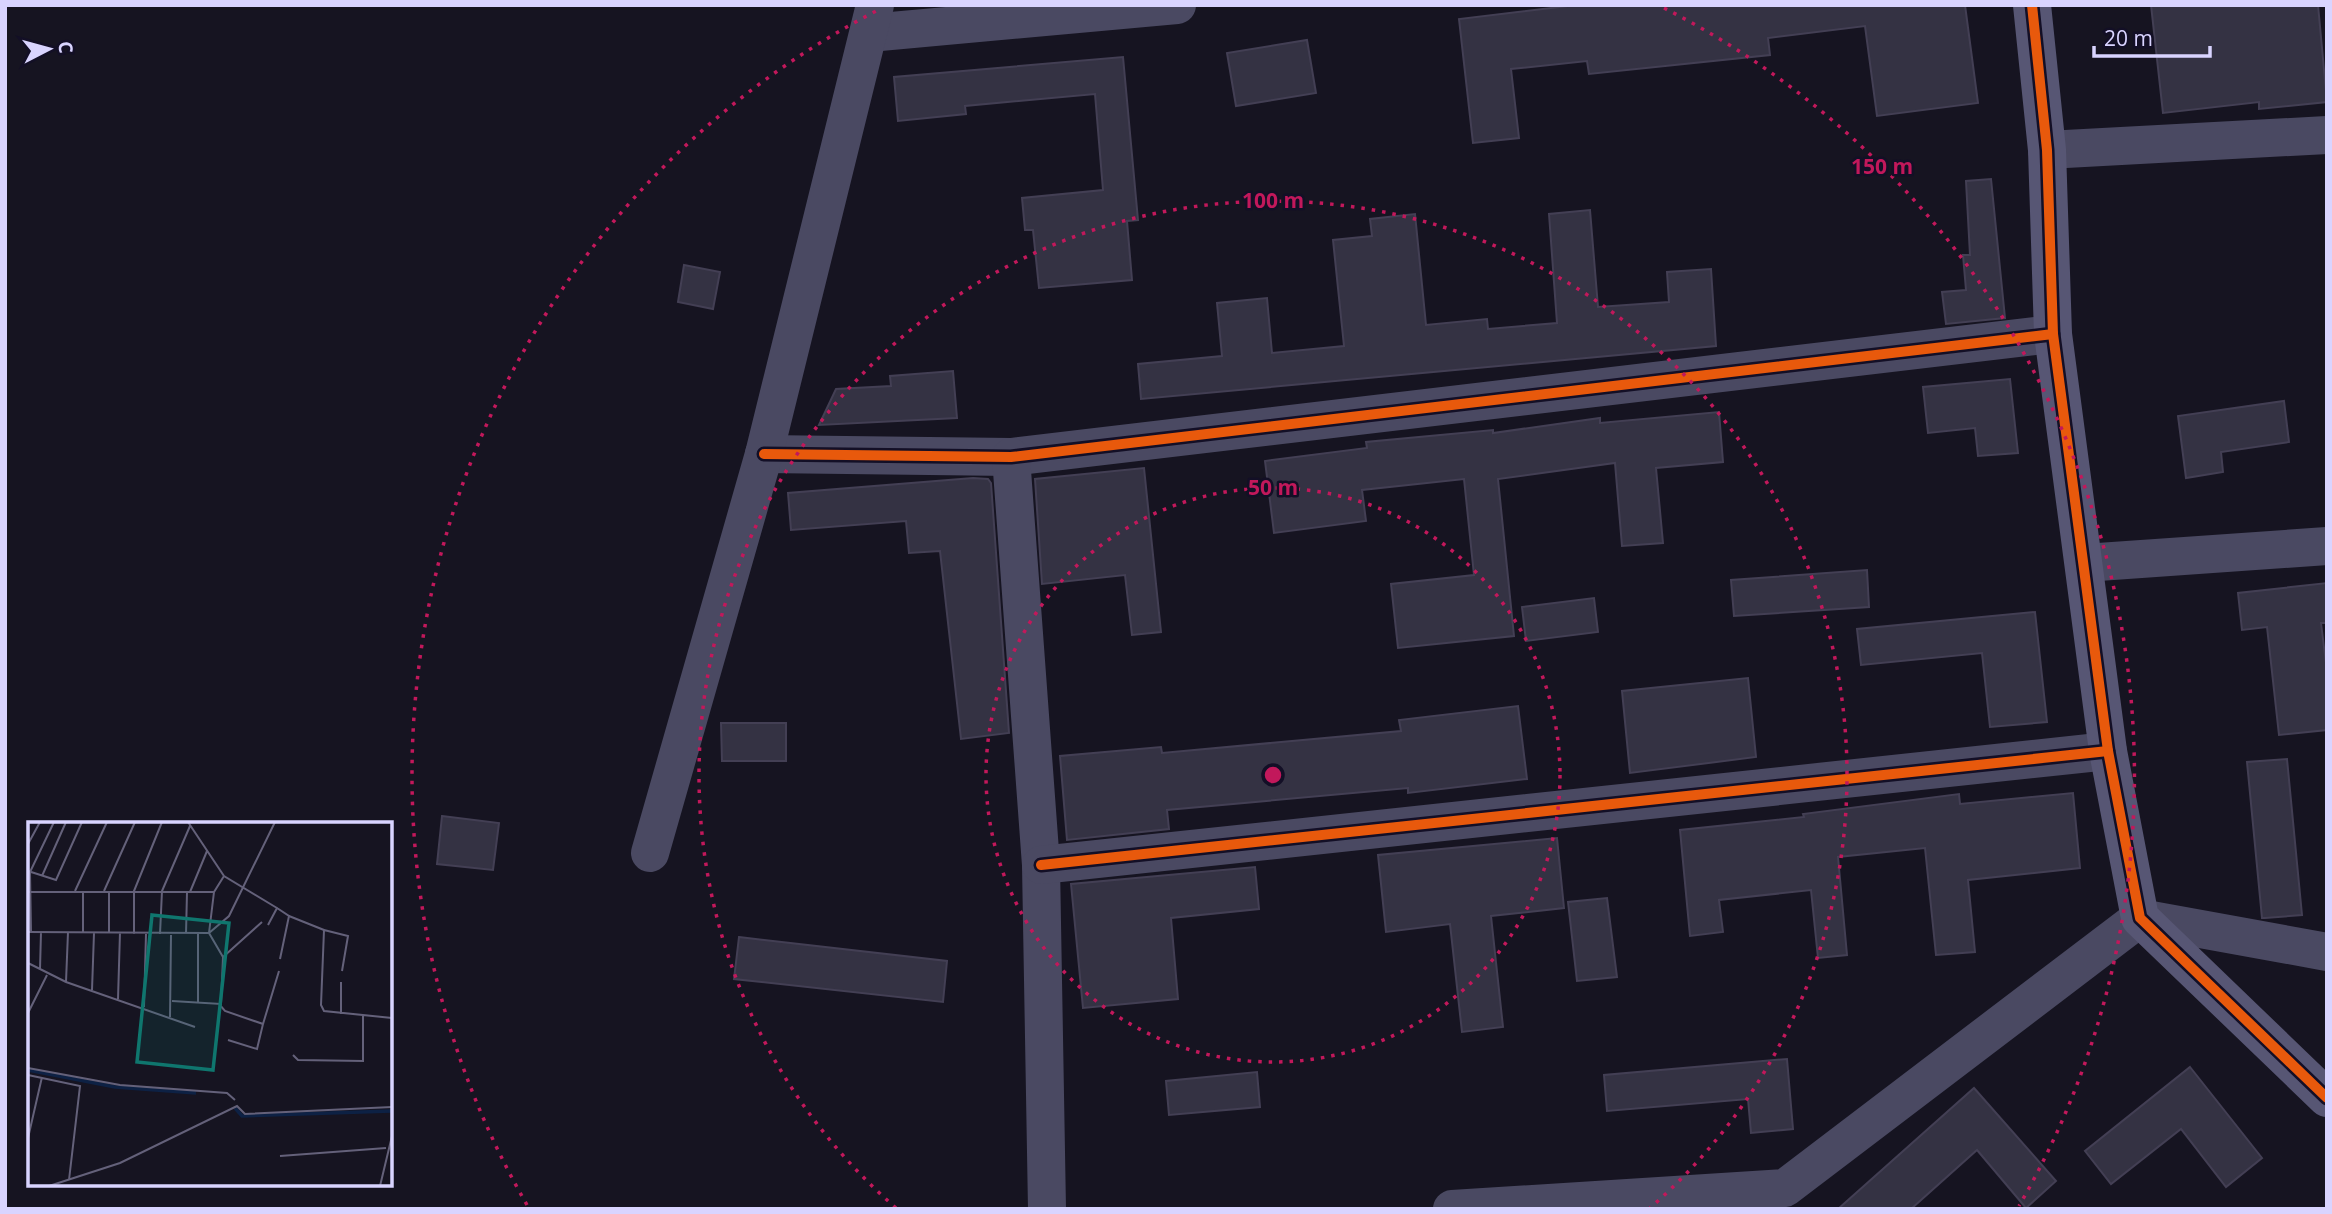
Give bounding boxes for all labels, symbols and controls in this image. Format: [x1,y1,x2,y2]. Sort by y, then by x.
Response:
north arrow [14,14,84,84]
scale bar [2094,14,2210,58]
text: 20 m [2104,24,2153,52]
text: С [52,40,79,55]
text: 150 m [1851,152,1913,180]
text: 100 m [1242,186,1304,214]
text: 50 m [1248,473,1298,501]
centre of rings [1261,763,1285,787]
inset map [28,822,392,1186]

